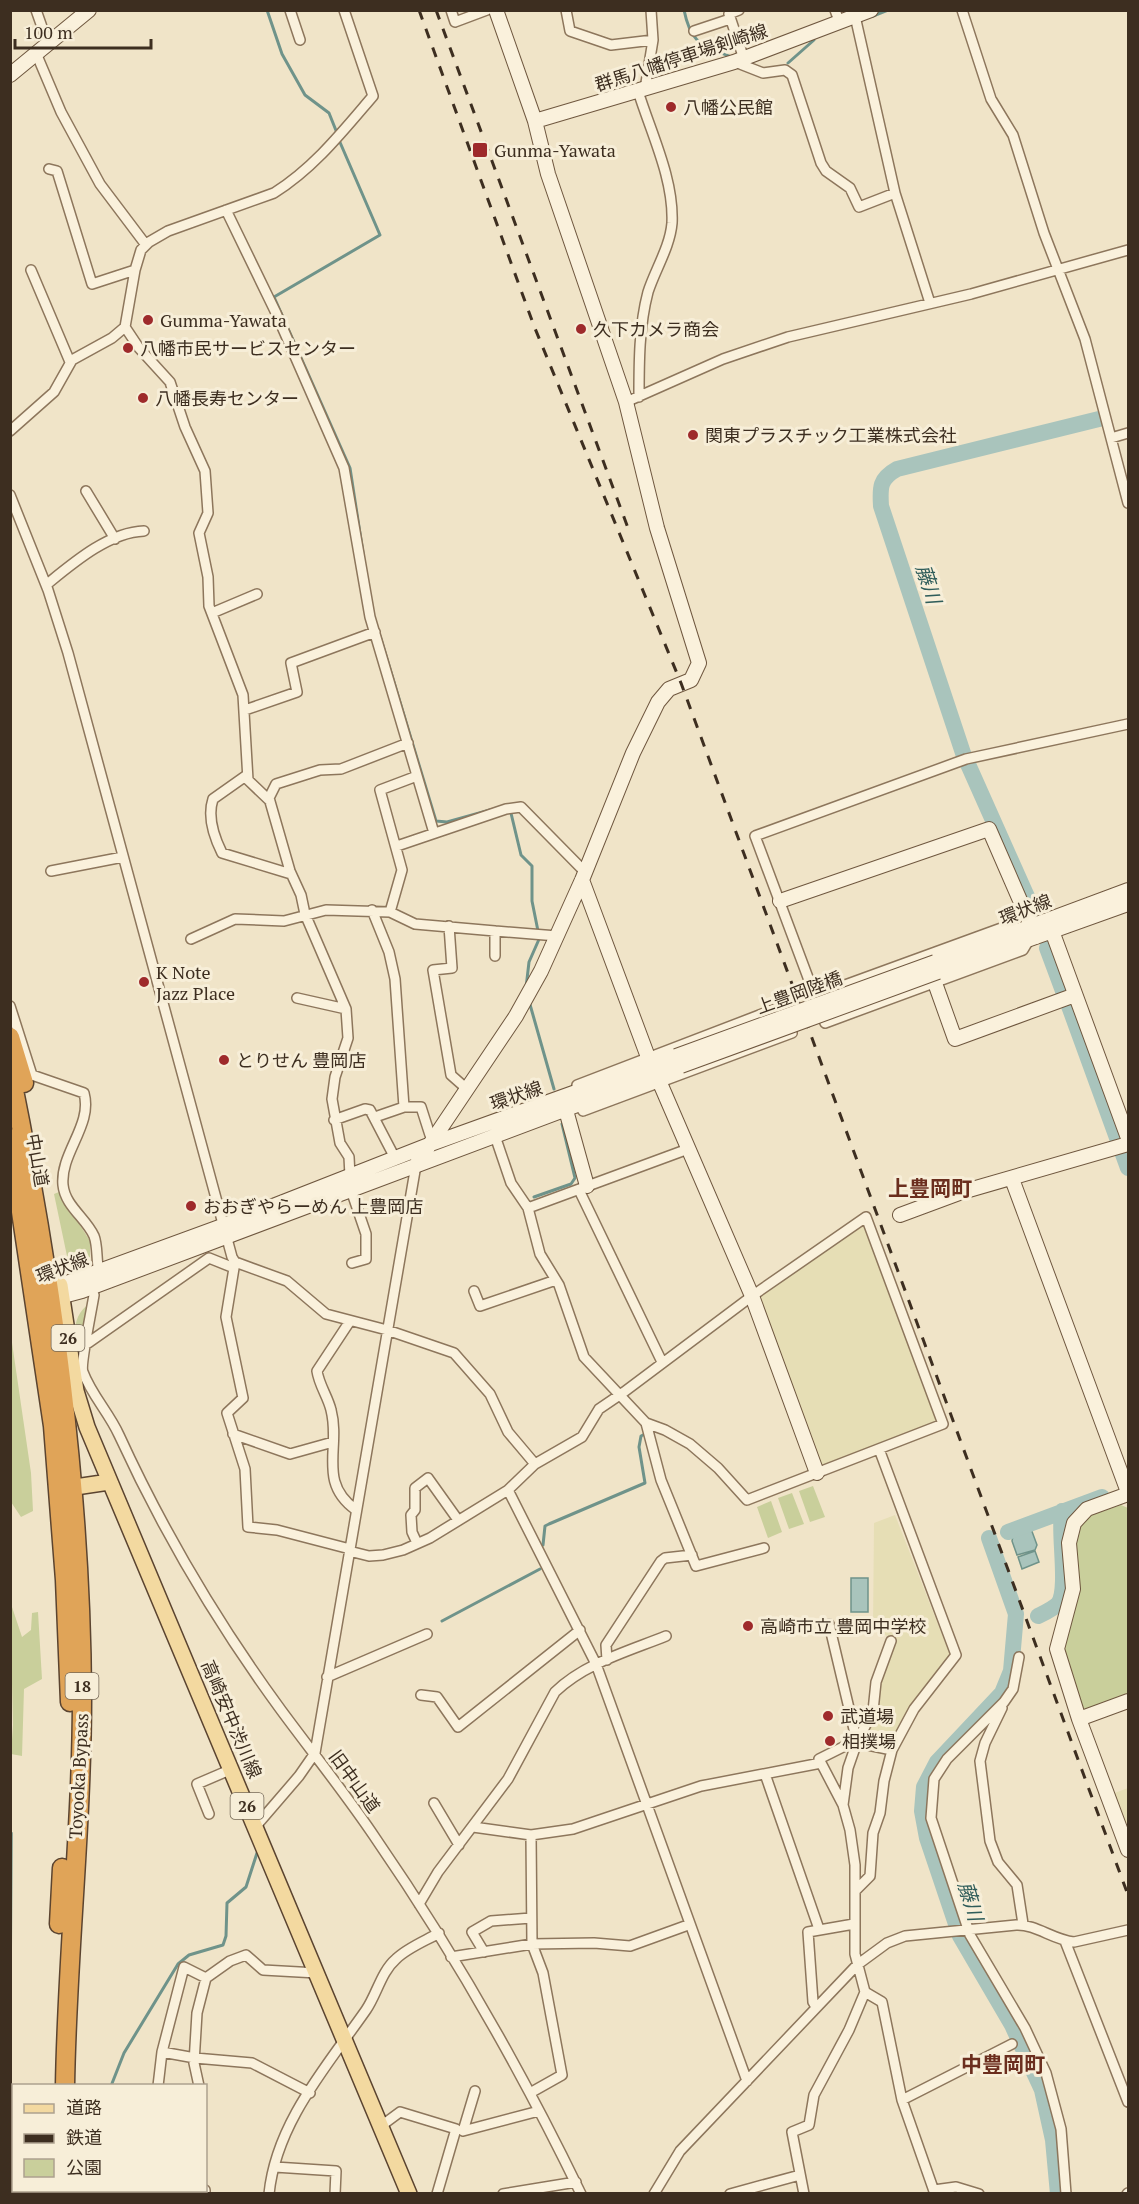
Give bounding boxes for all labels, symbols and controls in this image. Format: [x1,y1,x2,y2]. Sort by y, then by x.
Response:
scale bar [15,12,152,50]
street label: 群馬八幡停車場剣崎線 [592,18,770,96]
text: 100 m [24,20,73,44]
place label: 八幡公民館 [683,95,773,119]
marker: 八幡公民館 [664,100,678,114]
place label: Gunma-Yawata [494,138,616,162]
marker: Gunma-Yawata [471,141,489,159]
place label: Gumma-Yawata [160,308,287,332]
marker: Gumma-Yawata [141,313,155,327]
place label: 久下カメラ商会 [593,317,719,341]
marker: 久下カメラ商会 [574,322,588,336]
place label: 八幡市民サービスセンター [140,336,356,360]
marker: 八幡市民サービスセンター [121,341,135,355]
place label: 八幡長寿センター [155,386,299,410]
marker: 八幡長寿センター [136,391,150,405]
place label: 関東プラスチック工業株式会社 [705,423,957,447]
marker: 関東プラスチック工業株式会社 [686,428,700,442]
water label: 藤川 [910,561,949,609]
street label: 環状線 [995,888,1055,930]
place label: K Note Jazz Place [156,960,235,1005]
street label: 上豊岡陸橋 [753,965,845,1019]
marker: K Note Jazz Place [137,975,151,989]
place label: とりせん 豊岡店 [236,1048,366,1072]
marker: とりせん 豊岡店 [217,1053,231,1067]
street label: 環状線 [487,1075,545,1115]
street label: 中山道 [21,1131,55,1189]
district label: 上豊岡町 [888,1174,972,1202]
place label: おおぎやらーめん 上豊岡店 [203,1194,423,1218]
marker: おおぎやらーめん 上豊岡店 [184,1199,198,1213]
street label: 環状線 [32,1246,92,1288]
road number: 26 [52,1325,84,1351]
place label: 高崎市立 豊岡中学校 [760,1614,926,1638]
marker: 高崎市立 豊岡中学校 [741,1619,755,1633]
street label: 高崎安中渋川線 [196,1656,268,1782]
road number: 18 [66,1673,98,1699]
place label: 武道場 [840,1704,894,1728]
marker: 武道場 [821,1709,835,1723]
street label: Toyooka Bypass [63,1712,93,1840]
place label: 相撲場 [842,1729,896,1753]
marker: 相撲場 [823,1734,837,1748]
street label: 旧中山道 [324,1745,386,1817]
road number: 26 [230,1793,264,1819]
water label: 藤川 [952,1878,990,1926]
district label: 中豊岡町 [961,2050,1045,2078]
legend [12,2084,207,2192]
text: 道路 [66,2095,102,2119]
text: 鉄道 [66,2125,102,2149]
text: 公園 [66,2155,102,2179]

